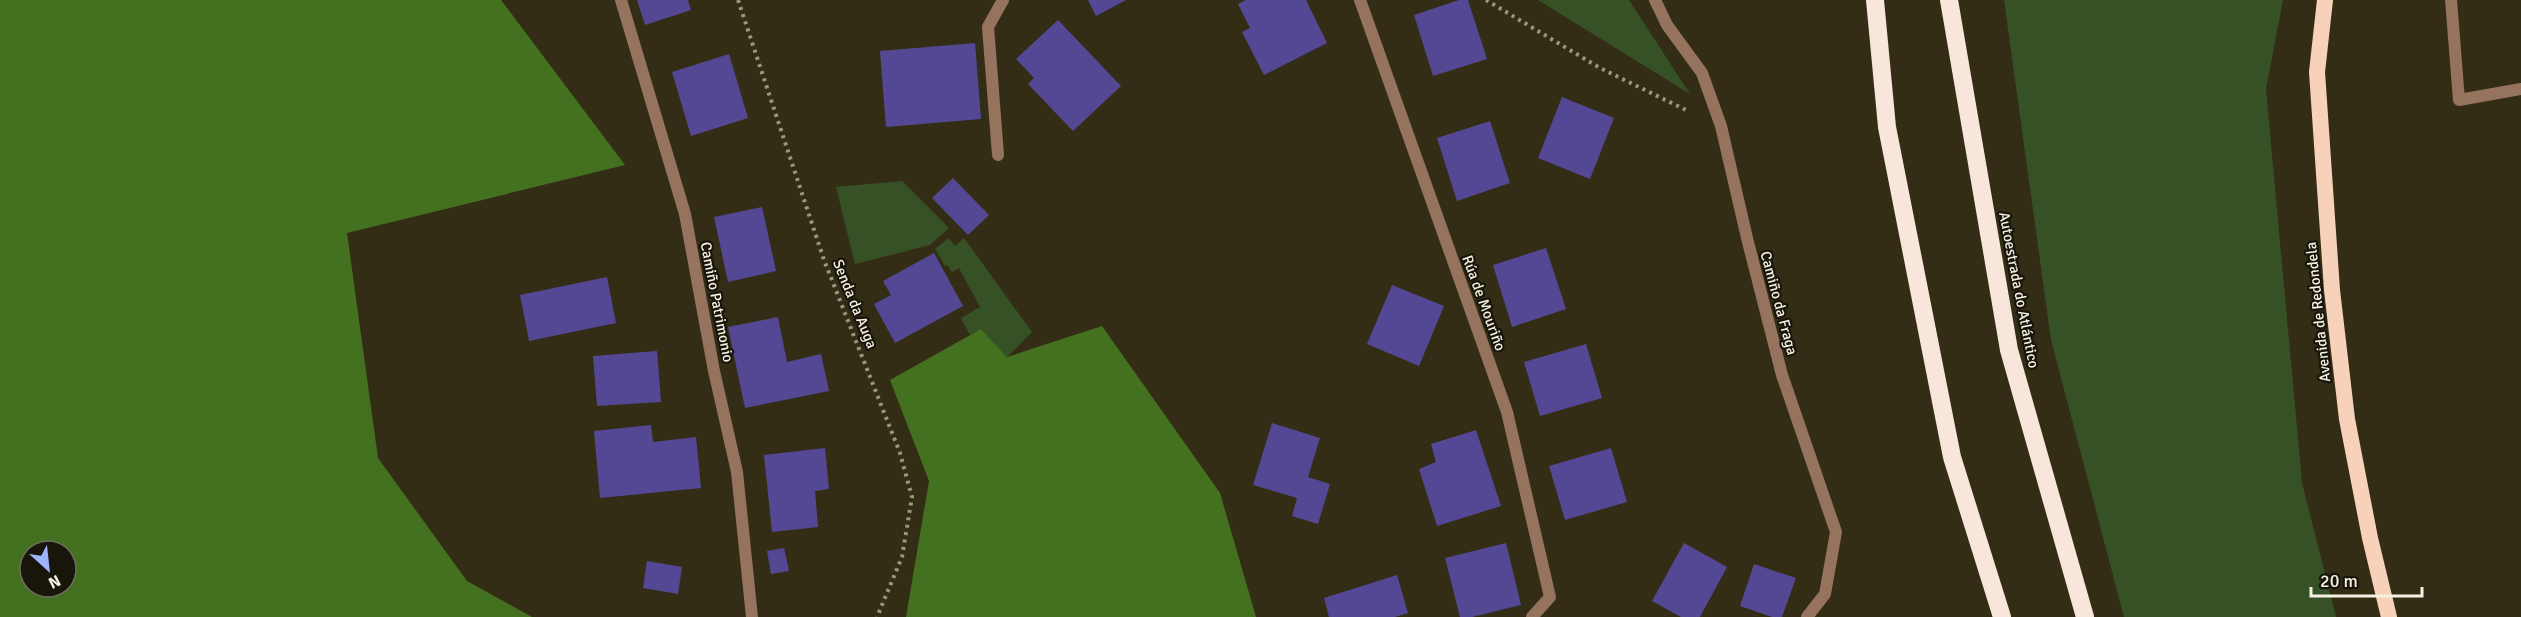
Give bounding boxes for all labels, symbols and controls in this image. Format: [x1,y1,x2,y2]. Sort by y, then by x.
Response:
street label: Autoestrada do Atlántico [1995,210,2043,370]
street label: Camiño Patrimonio [696,240,738,364]
street label: Avenida de Redondela [2302,241,2334,383]
street label: Camiño da Fraga [1757,249,1801,357]
street label: Rúa de Mouriño [1458,253,1510,353]
street label: Senda da Auga [829,257,881,351]
north arrow [18,539,78,599]
scale bar [2311,560,2422,598]
text: N [45,570,64,593]
text: 20 m [2320,570,2358,592]

